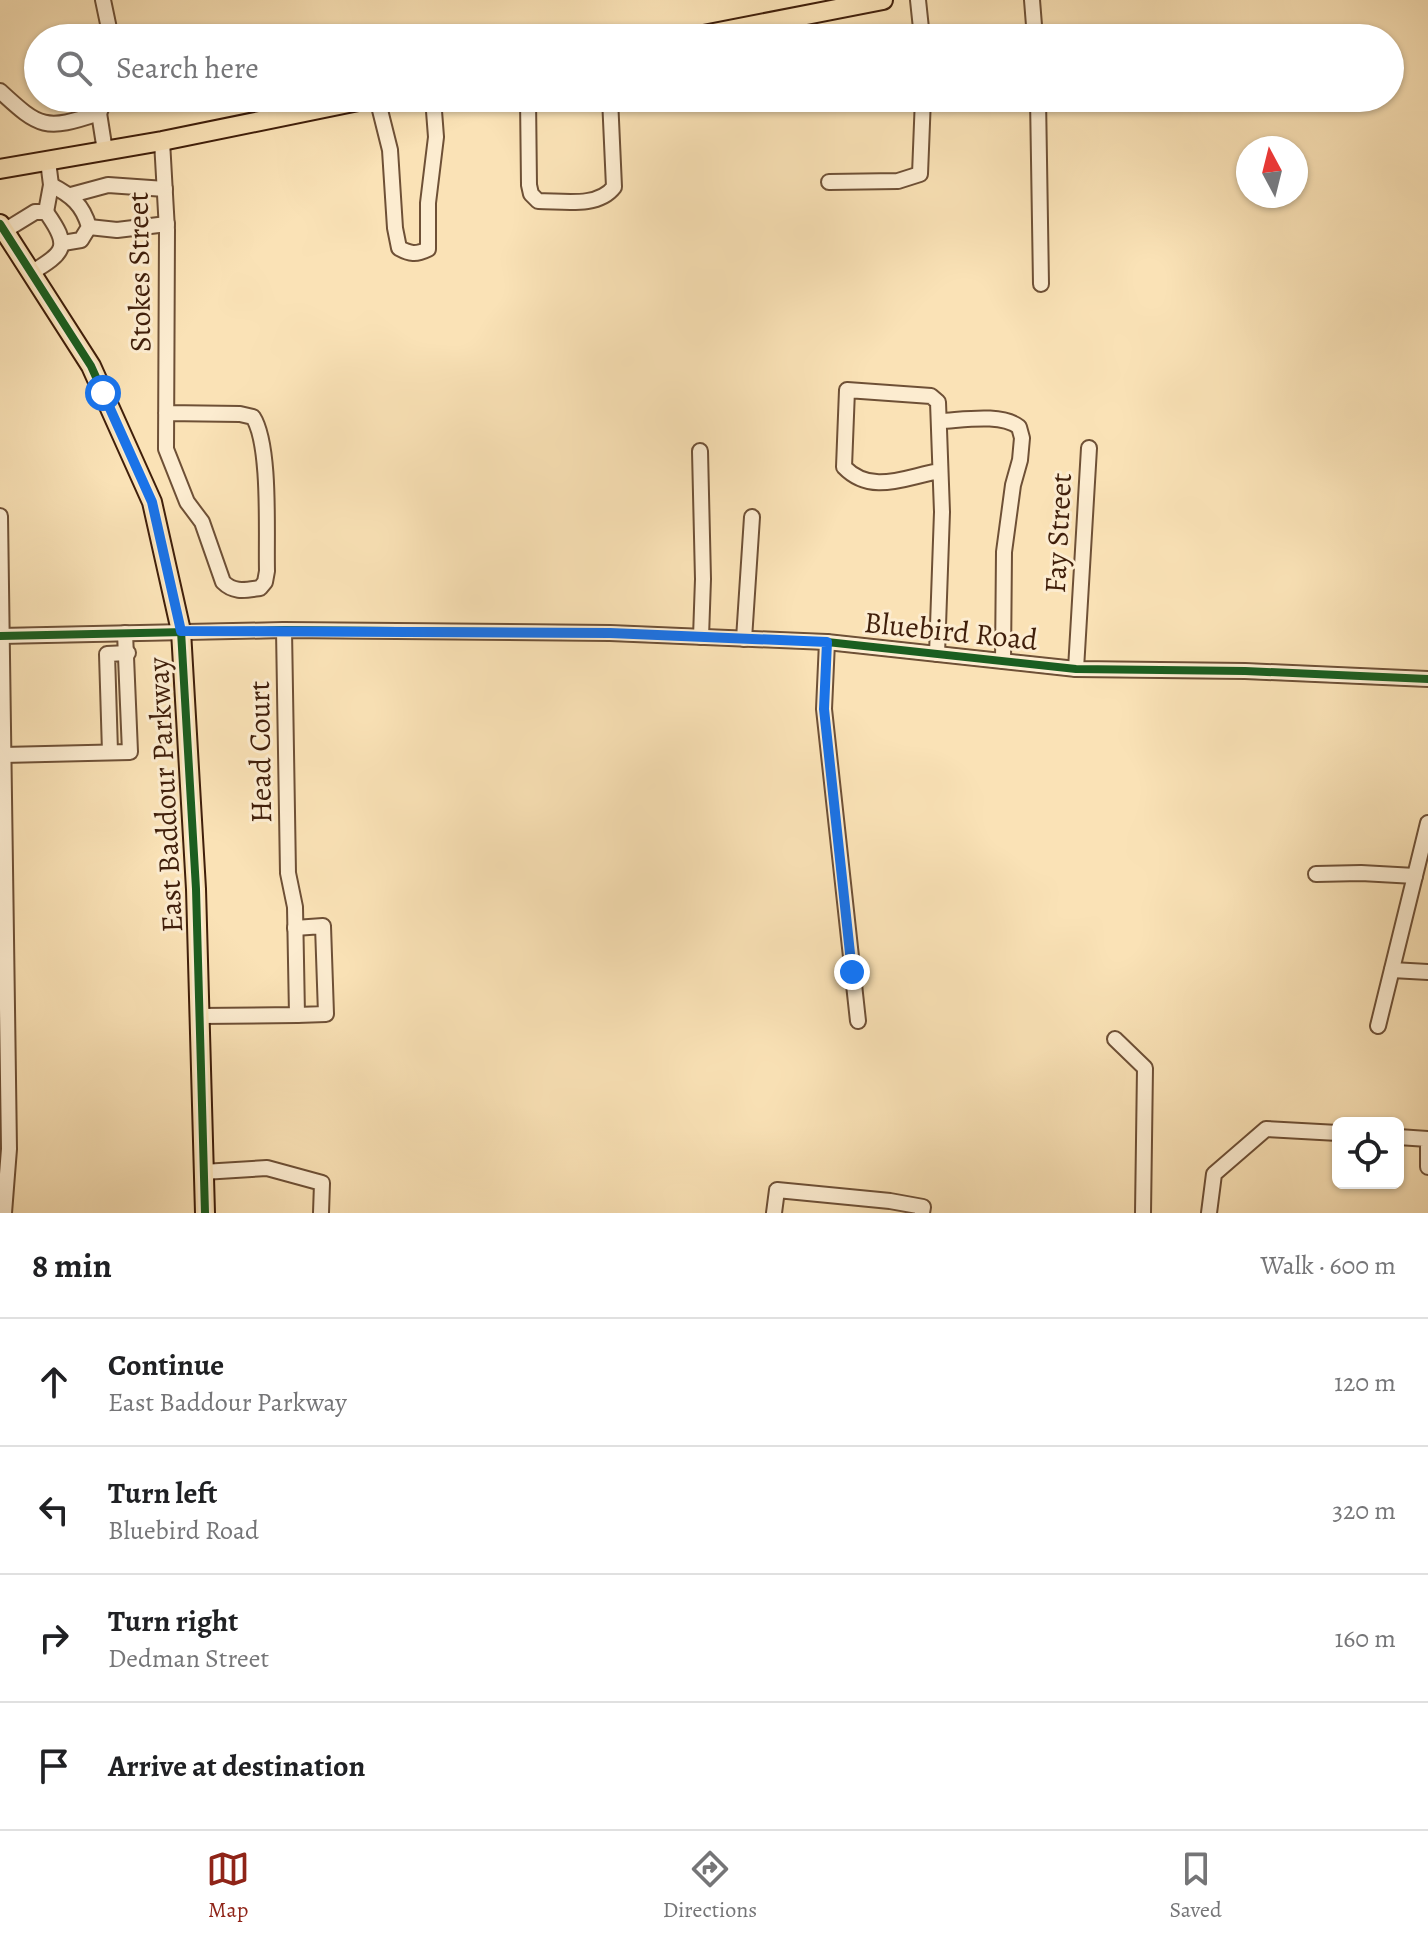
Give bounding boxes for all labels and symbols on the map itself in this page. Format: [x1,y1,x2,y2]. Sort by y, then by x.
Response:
north arrow [1236,136,1308,208]
street label: Stokes Street [118,191,160,352]
route start [85,375,121,411]
street label: Fay Street [1035,472,1081,594]
street label: Bluebird Road [862,602,1041,660]
street label: East Baddour Parkway [138,656,192,934]
street label: Head Court [239,680,281,823]
route end [834,954,870,990]

